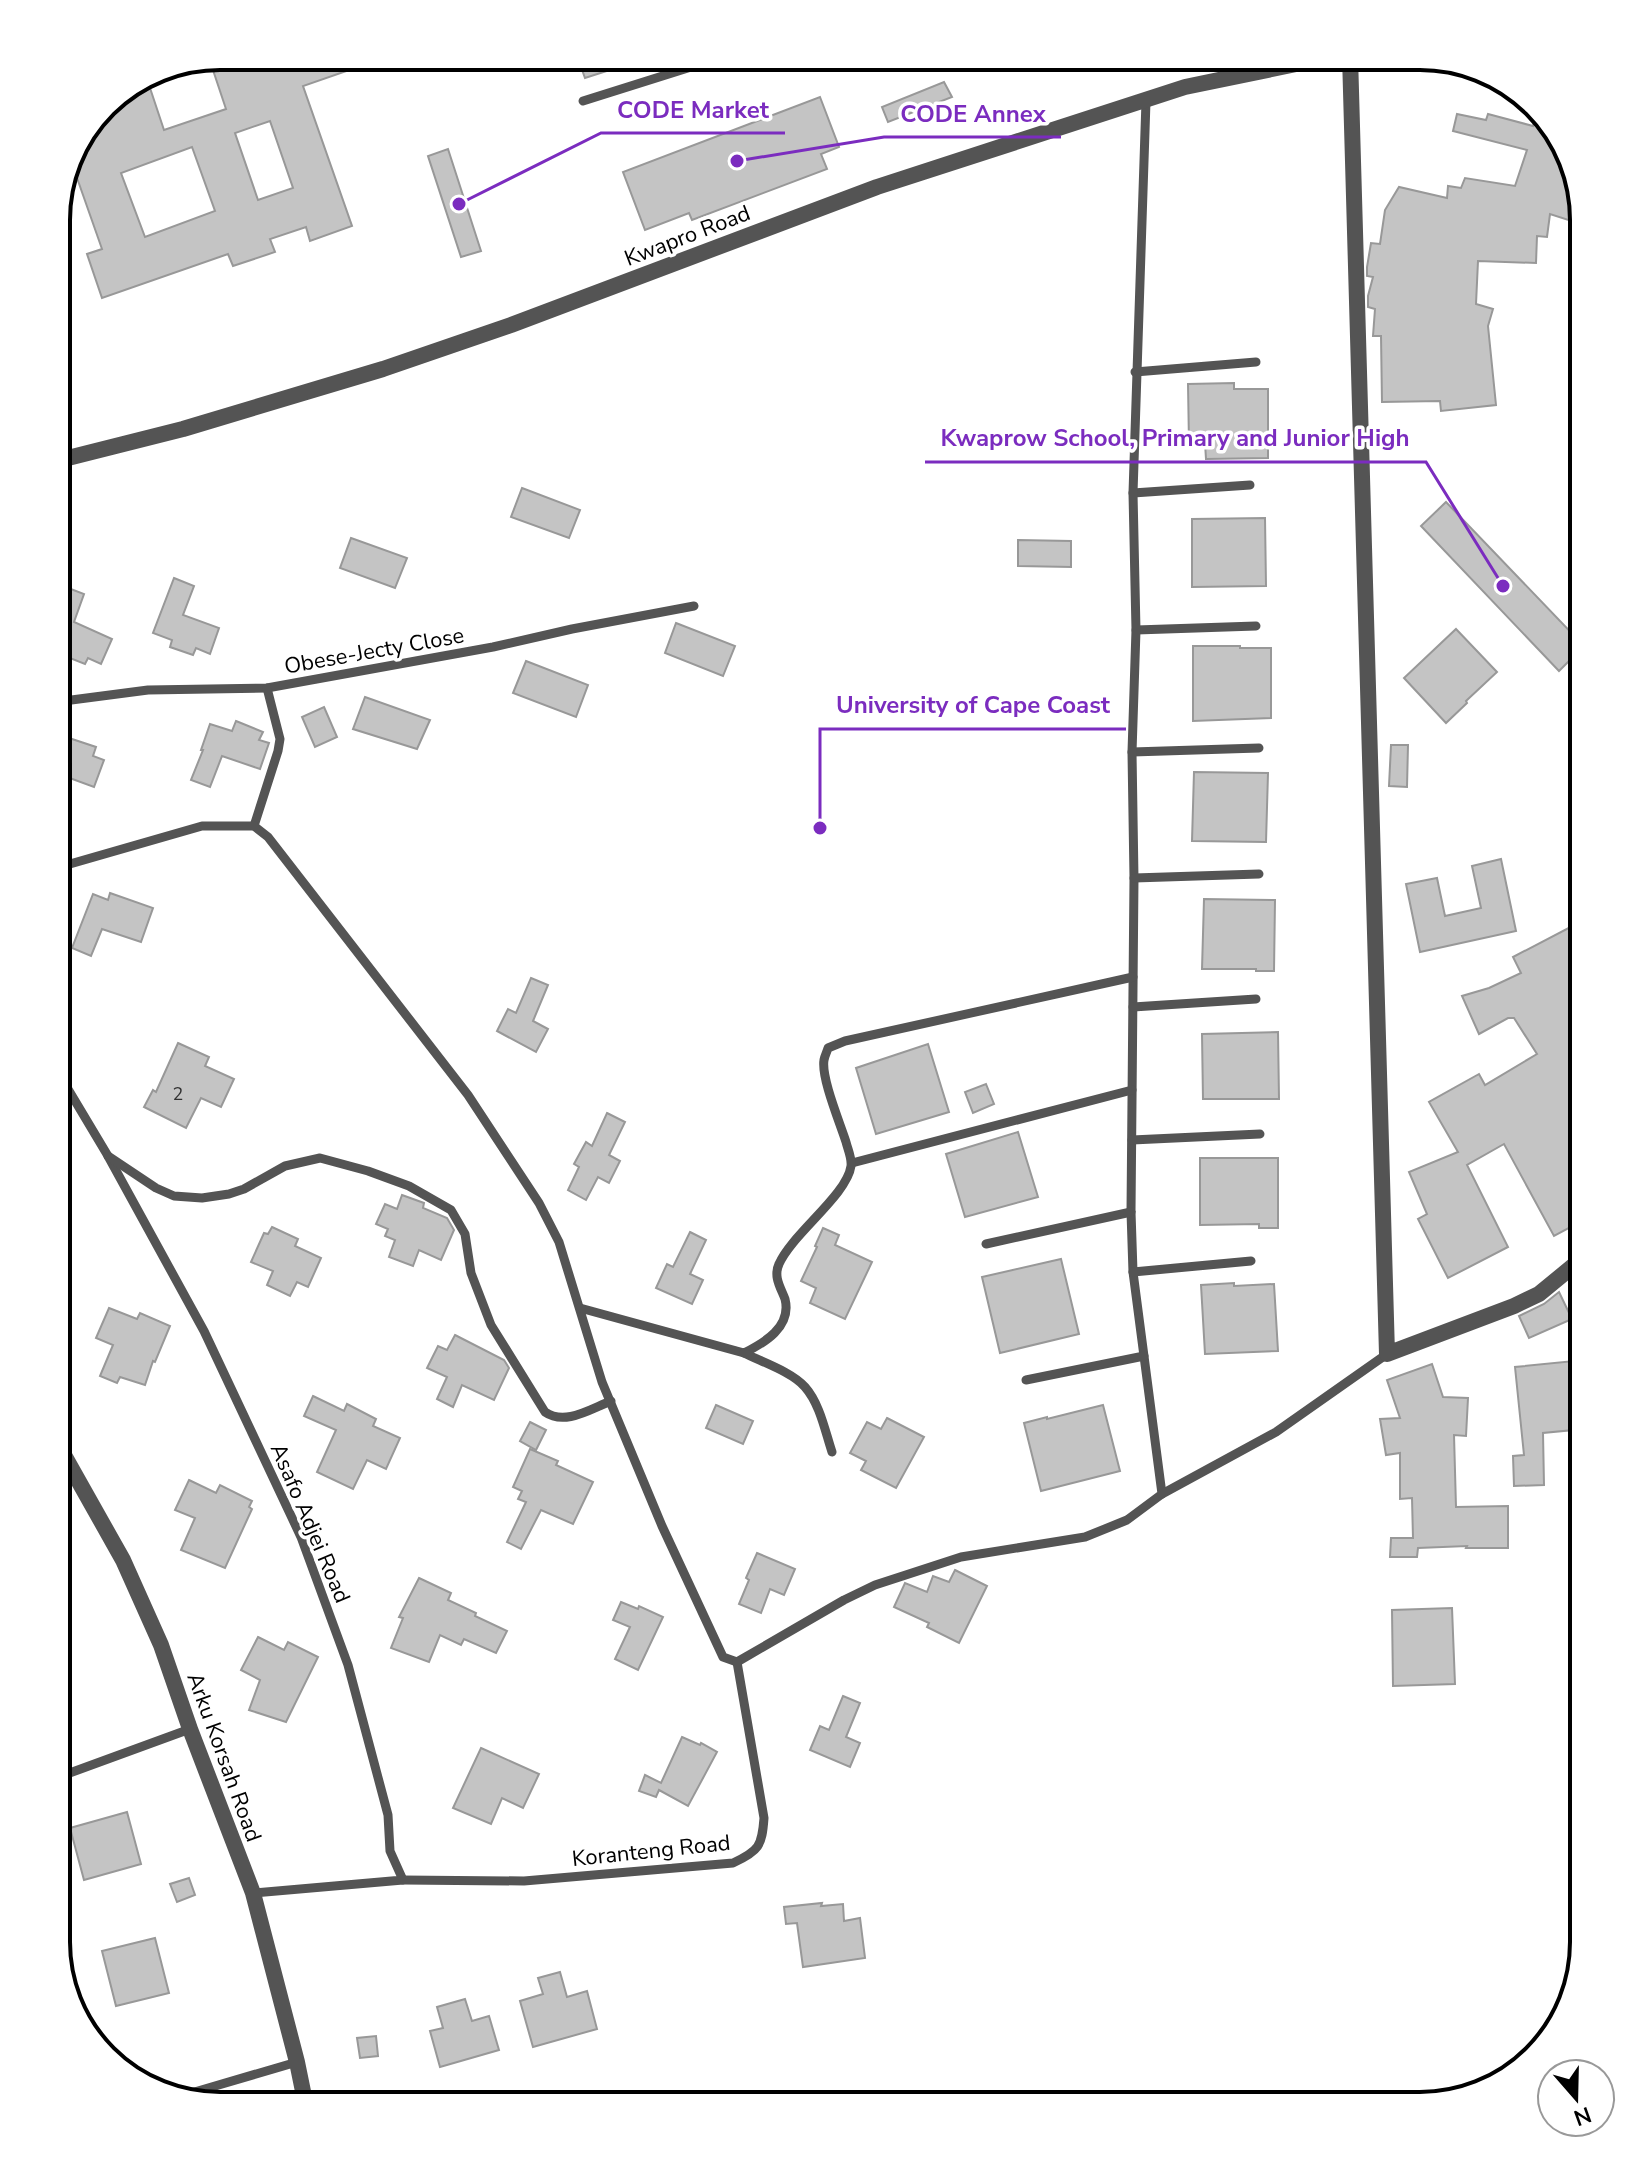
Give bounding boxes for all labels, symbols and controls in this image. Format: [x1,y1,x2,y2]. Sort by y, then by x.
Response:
callout: CODE Market [601,85,785,133]
callout: CODE Annex [884,89,1061,137]
text: CODE Market [617,94,770,126]
text: CODE Annex [900,98,1047,130]
street label: Kwapro Road [620,198,755,274]
callout: Kwaprow School, Primary and Junior High [925,414,1426,462]
text: Kwaprow School, Primary and Junior High [940,422,1410,454]
street label: Obese-Jecty Close [282,620,467,682]
callout: University of Cape Coast [820,681,1126,729]
text: University of Cape Coast [836,689,1111,721]
house number: 2 [173,1082,183,1106]
street label: Asafo Adjei Road [263,1439,357,1608]
street label: Arku Korsah Road [180,1669,269,1846]
street label: Koranteng Road [570,1828,732,1874]
north arrow [1536,2058,1616,2138]
text: N [1570,2099,1595,2133]

